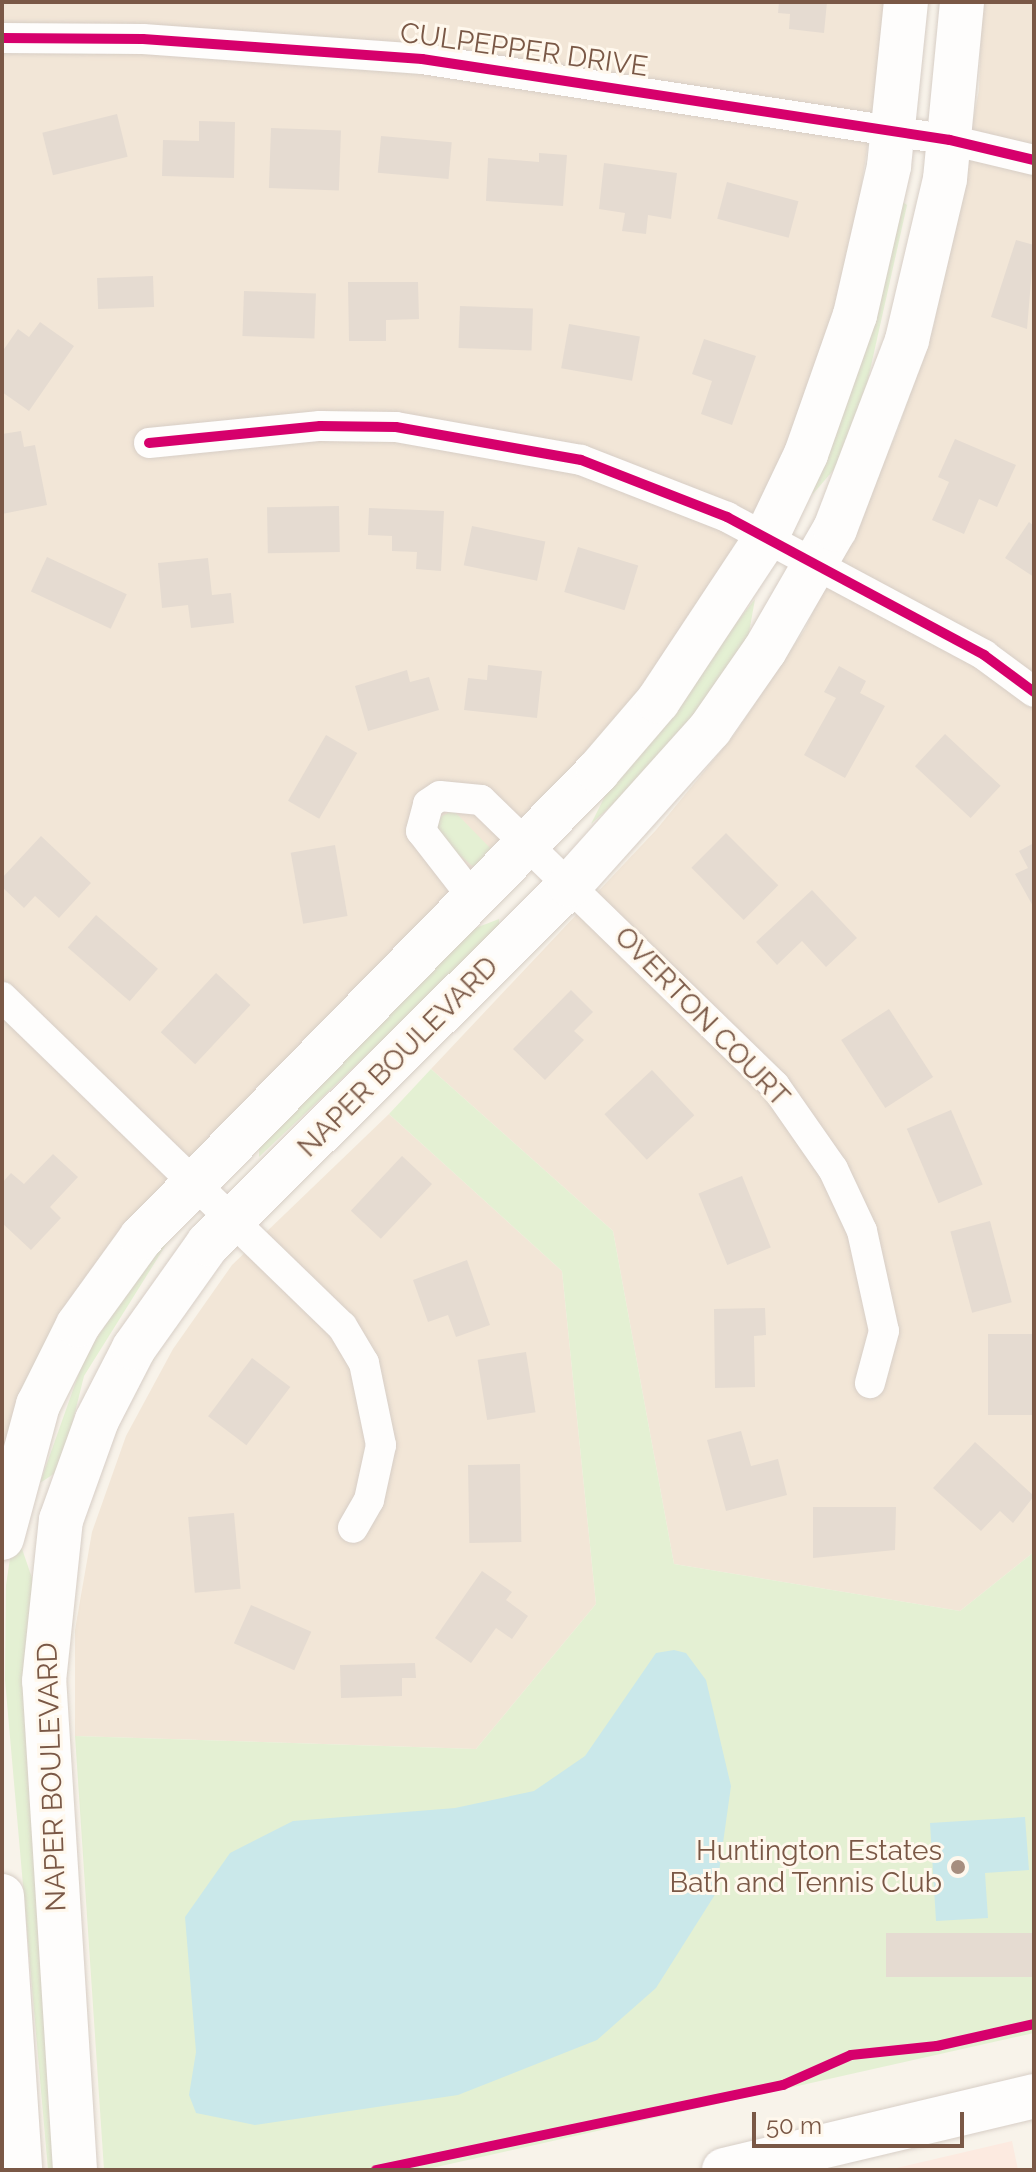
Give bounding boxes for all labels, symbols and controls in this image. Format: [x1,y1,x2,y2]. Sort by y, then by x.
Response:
street label: CULPEPPER DRIVE [398,16,650,84]
street label: OVERTON COURT [608,920,796,1114]
street label: NAPER BOULEVARD [291,950,505,1164]
street label: NAPER BOULEVARD [31,1642,73,1912]
place label: Huntington Estates Bath and Tennis Club [669,1834,942,1900]
marker: Huntington Estates Bath and Tennis Club [949,1858,967,1876]
scale bar [756,2096,968,2146]
text: 50 m [766,2111,822,2140]

